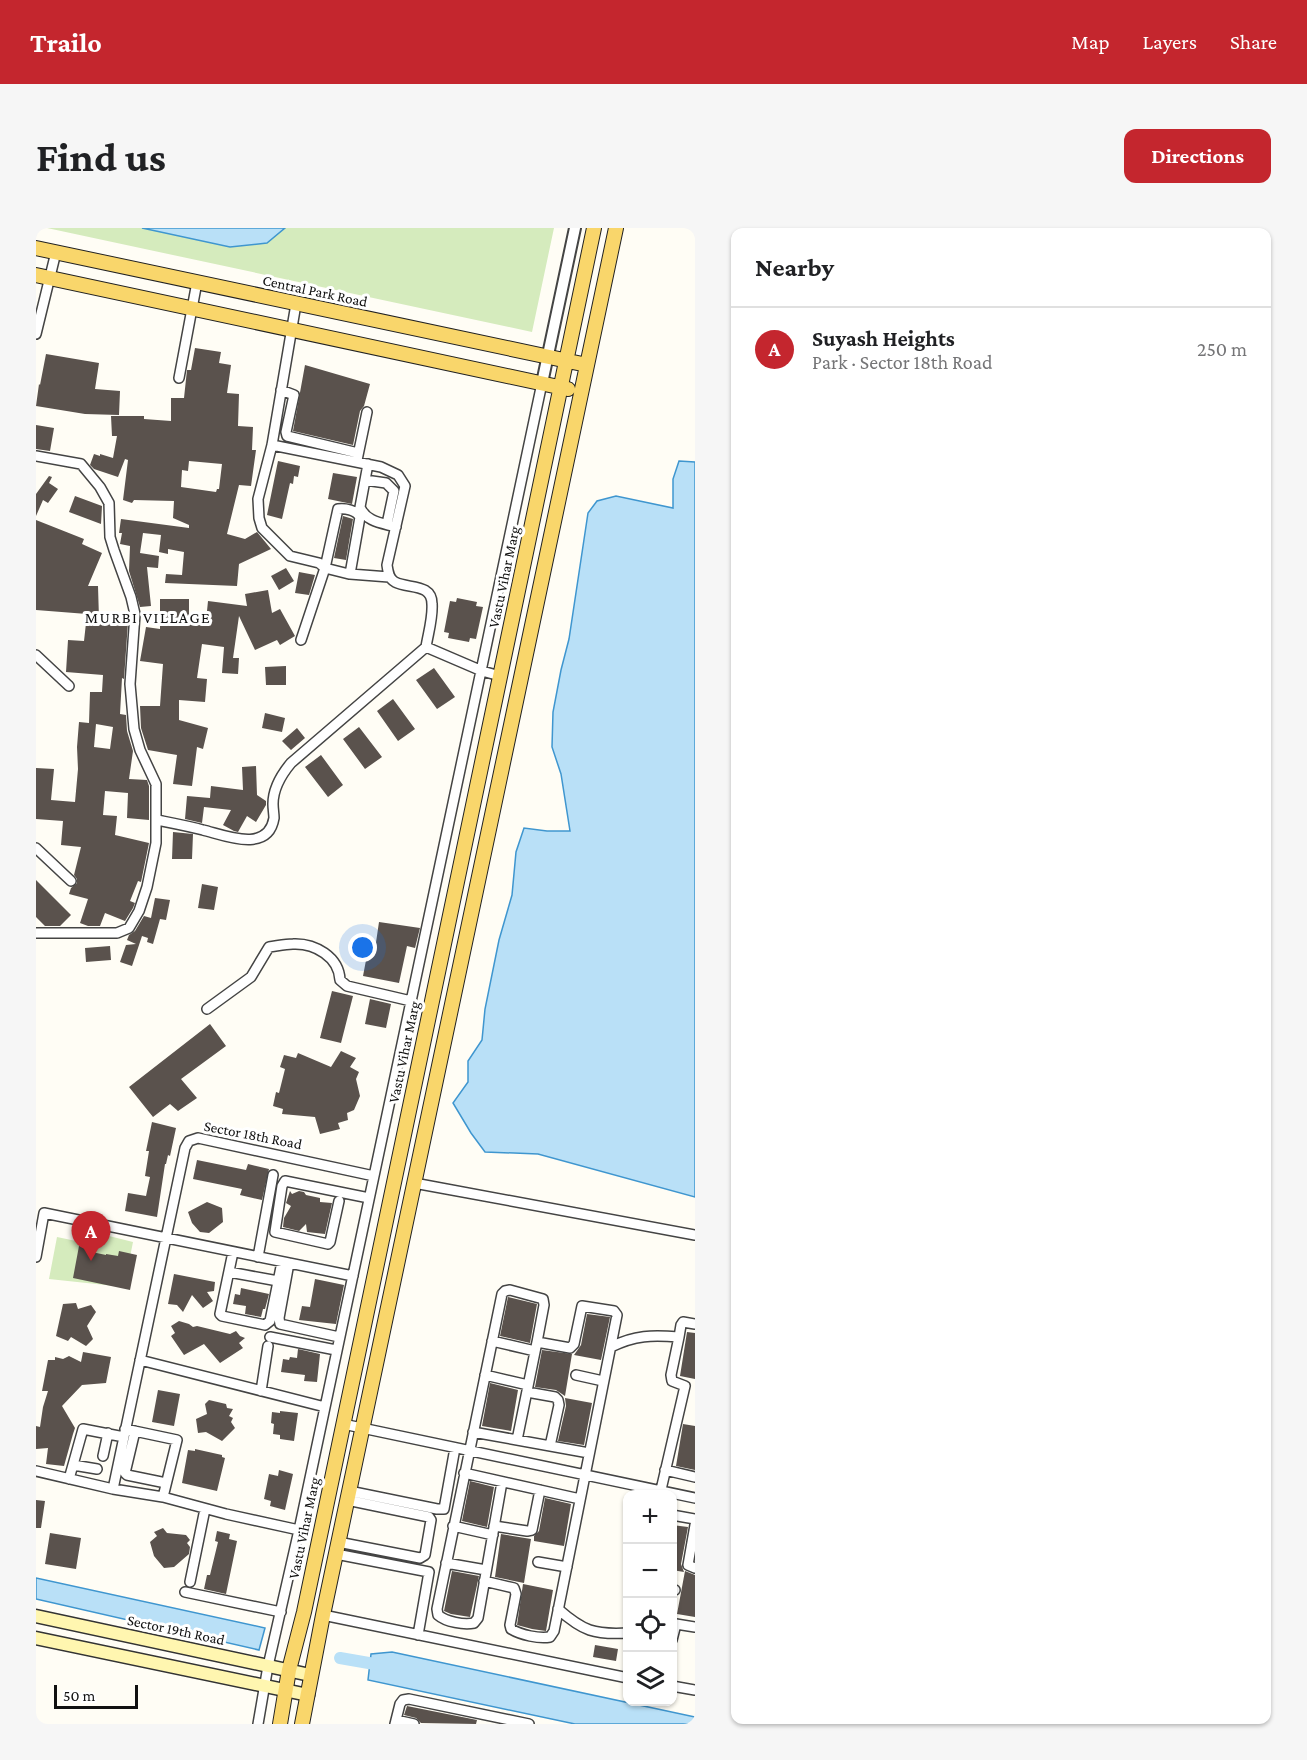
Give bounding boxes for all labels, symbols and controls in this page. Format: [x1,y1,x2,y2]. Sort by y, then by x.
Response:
text: Trailo [30,27,102,58]
text: Map [1071,30,1110,54]
text: Layers [1143,30,1197,54]
text: Share [1230,30,1277,54]
button: Directions [1124,129,1271,183]
text: Find us [36,133,166,180]
text: Nearby [755,253,834,282]
street label: Central Park Road [261,272,369,310]
text: Suyash Heights [812,326,955,351]
text: A [769,338,780,360]
text: 250 m [1197,338,1247,360]
text: Park · Sector 18th Road [812,351,993,373]
street label: Vastu Vihar Marg [485,525,524,630]
district label: MURBI VILLAGE [85,609,211,626]
your location [348,933,377,962]
street label: Vastu Vihar Marg [385,1000,424,1105]
street label: Sector 18th Road [203,1118,303,1152]
pin: A [72,1212,110,1261]
street label: Vastu Vihar Marg [285,1476,324,1581]
map controls [623,1490,677,1706]
button: + [623,1490,677,1544]
button: − [623,1544,677,1598]
button: locate [623,1598,677,1652]
street label: Sector 19th Road [126,1612,226,1648]
button: layers [623,1652,677,1706]
scale bar [54,1682,138,1710]
text: 50 m [63,1687,95,1704]

